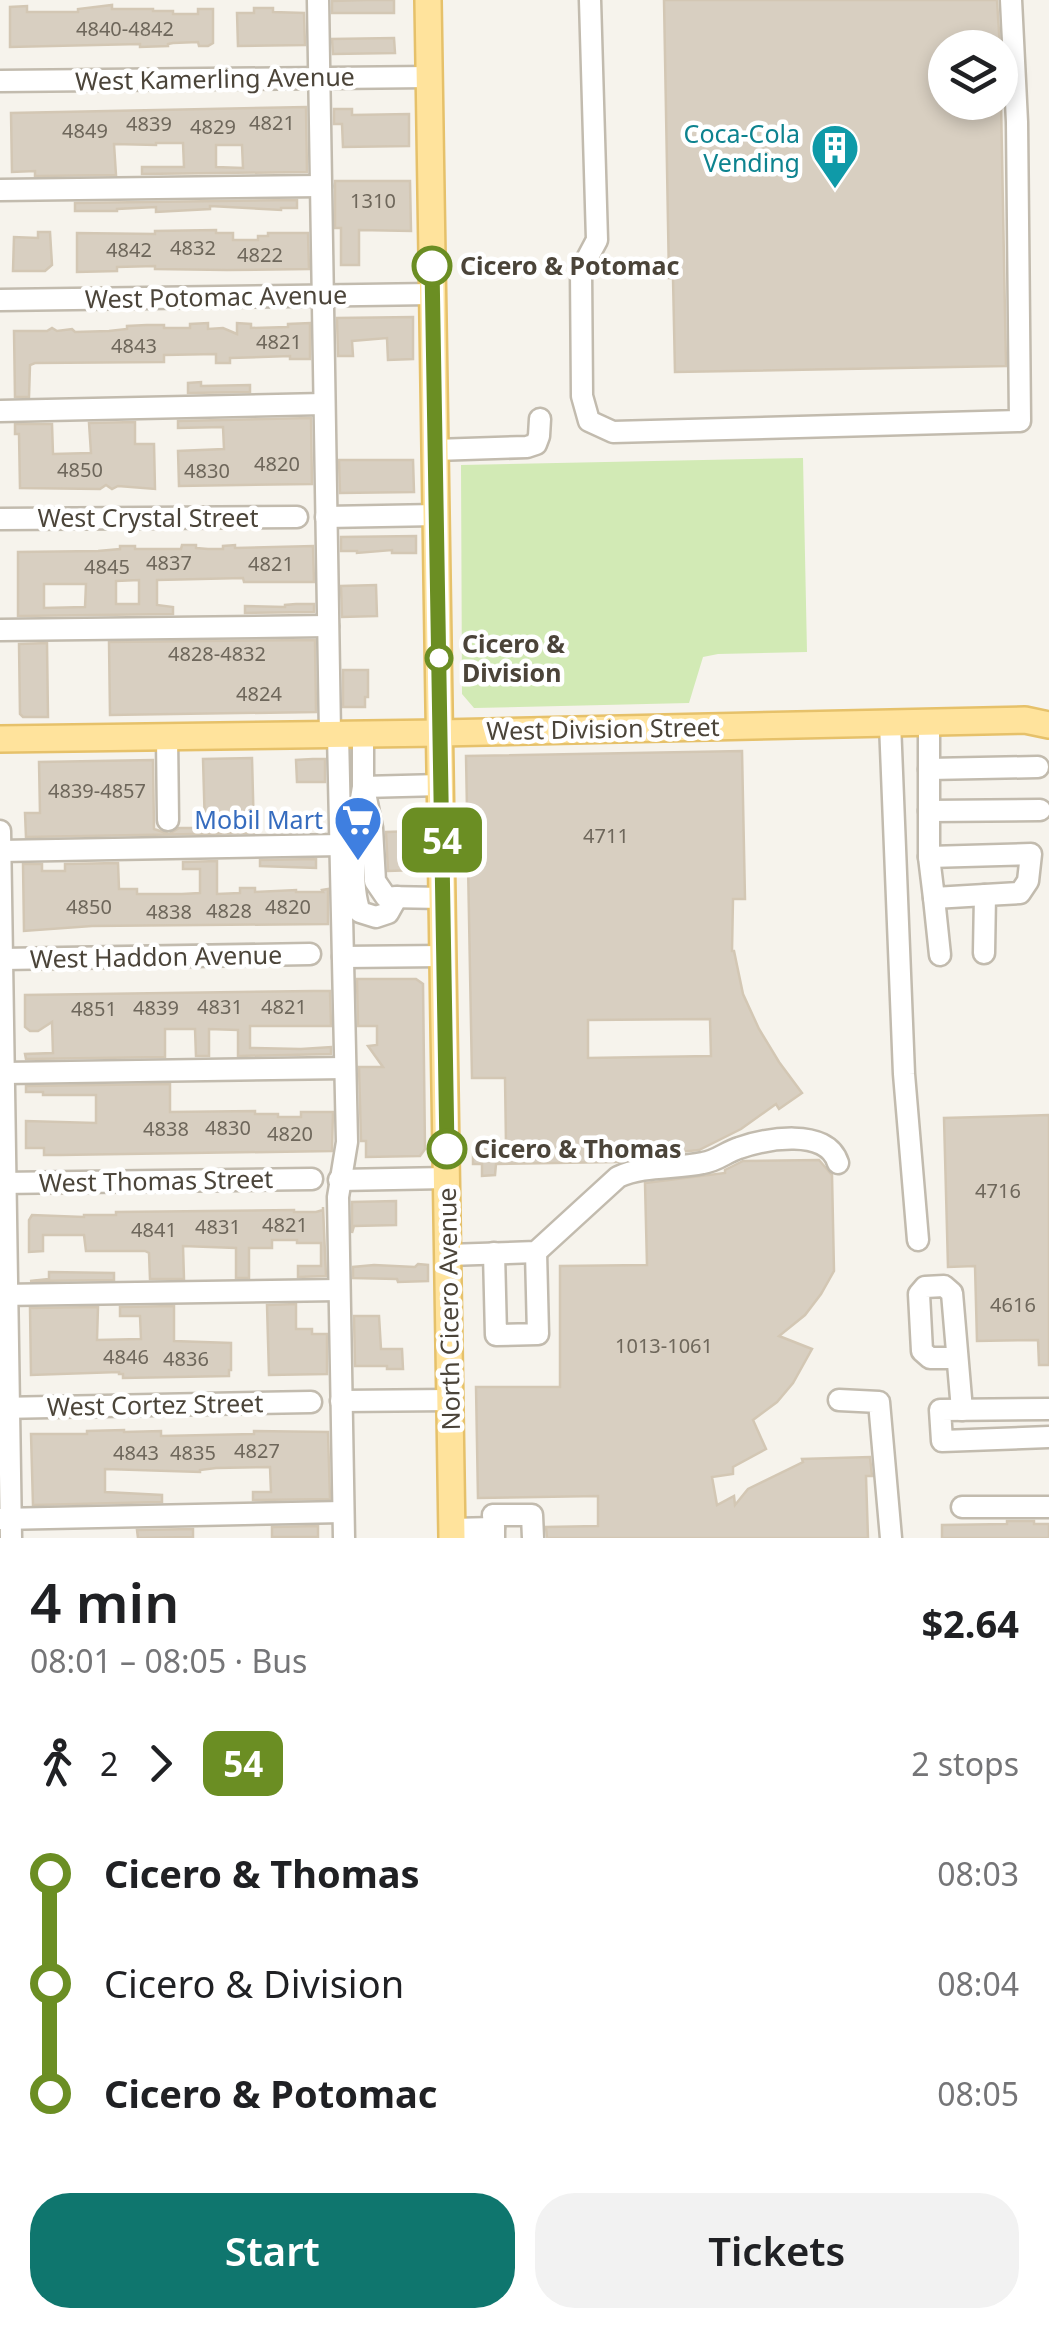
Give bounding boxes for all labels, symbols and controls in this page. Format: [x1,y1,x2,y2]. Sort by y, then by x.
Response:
house number: 4840-4842 [76,15,174,42]
map controls [928,30,1018,120]
button: layers [928,30,1018,120]
street label: West Kamerling Avenue [75,59,355,97]
house number: 4821 [249,109,295,136]
house number: 4839 [126,110,172,137]
house number: 4829 [190,113,236,140]
place label: Coca-Cola Vending [684,116,800,179]
house number: 4849 [62,117,108,144]
building icon: Coca-Cola Vending [809,122,861,190]
house number: 1310 [350,187,396,214]
house number: 4832 [170,234,216,261]
house number: 4842 [106,236,152,263]
house number: 4822 [237,241,283,268]
marker: Cicero & Potomac [413,247,451,285]
place label: Cicero & Potomac [460,248,679,282]
street label: West Potomac Avenue [84,277,347,315]
house number: 4821 [256,328,302,355]
house number: 4843 [111,332,157,359]
house number: 4820 [254,450,300,477]
house number: 4850 [57,456,103,483]
house number: 4830 [184,457,230,484]
street label: West Crystal Street [37,500,259,534]
house number: 4837 [146,549,192,576]
house number: 4821 [248,550,294,577]
house number: 4845 [84,553,130,580]
place label: Cicero & Division [462,626,565,689]
house number: 4828-4832 [168,640,266,667]
marker: Cicero & Division [426,645,452,671]
house number: 4824 [236,680,282,707]
street label: West Division Street [486,709,720,747]
house number: 4839-4857 [48,777,146,804]
supermarket icon: Mobil Mart [332,794,384,862]
place label: Mobil Mart [194,802,323,836]
line badge: 54 [397,808,487,872]
text: 54 [422,817,462,864]
house number: 4711 [583,822,629,849]
house number: 4850 [66,893,112,920]
house number: 4820 [265,893,311,920]
house number: 4828 [206,897,252,924]
house number: 4838 [146,898,192,925]
street label: West Haddon Avenue [29,937,283,975]
house number: 4831 [197,993,243,1020]
house number: 4821 [261,993,307,1020]
house number: 4839 [133,994,179,1021]
house number: 4851 [71,995,117,1022]
house number: 4830 [205,1114,251,1141]
house number: 4838 [143,1115,189,1142]
house number: 4820 [267,1120,313,1147]
marker: Cicero & Thomas [428,1130,466,1168]
place label: Cicero & Thomas [474,1131,682,1165]
street label: West Thomas Street [38,1161,274,1199]
house number: 4716 [975,1177,1021,1204]
street label: North Cicero Avenue [429,1187,467,1431]
house number: 4821 [262,1211,308,1238]
house number: 4831 [195,1213,241,1240]
house number: 4841 [131,1216,177,1243]
house number: 4616 [990,1291,1036,1318]
house number: 1013-1061 [615,1332,713,1359]
house number: 4846 [103,1343,149,1370]
house number: 4836 [163,1345,209,1372]
street label: West Cortez Street [46,1385,264,1423]
house number: 4827 [234,1437,280,1464]
house number: 4843 [113,1439,159,1466]
house number: 4835 [170,1439,216,1466]
text: 4 min [30,1564,179,1639]
text: $2.64 [921,1597,1019,1649]
text: 08:01 – 08:05 · Bus [30,1639,307,1682]
icon: walk [30,1736,85,1791]
icon: forward [133,1736,188,1791]
text: 54 [223,1740,263,1787]
text: 2 [100,1742,118,1785]
text: 2 stops [911,1742,1019,1785]
text: Cicero & Thomas [104,1847,420,1899]
text: 08:03 [937,1852,1019,1895]
text: Cicero & Division [104,1957,404,2009]
text: 08:04 [937,1962,1019,2005]
text: Cicero & Potomac [104,2067,437,2119]
text: 08:05 [937,2072,1019,2115]
button: Start [30,2193,515,2308]
button: Tickets [535,2193,1019,2308]

